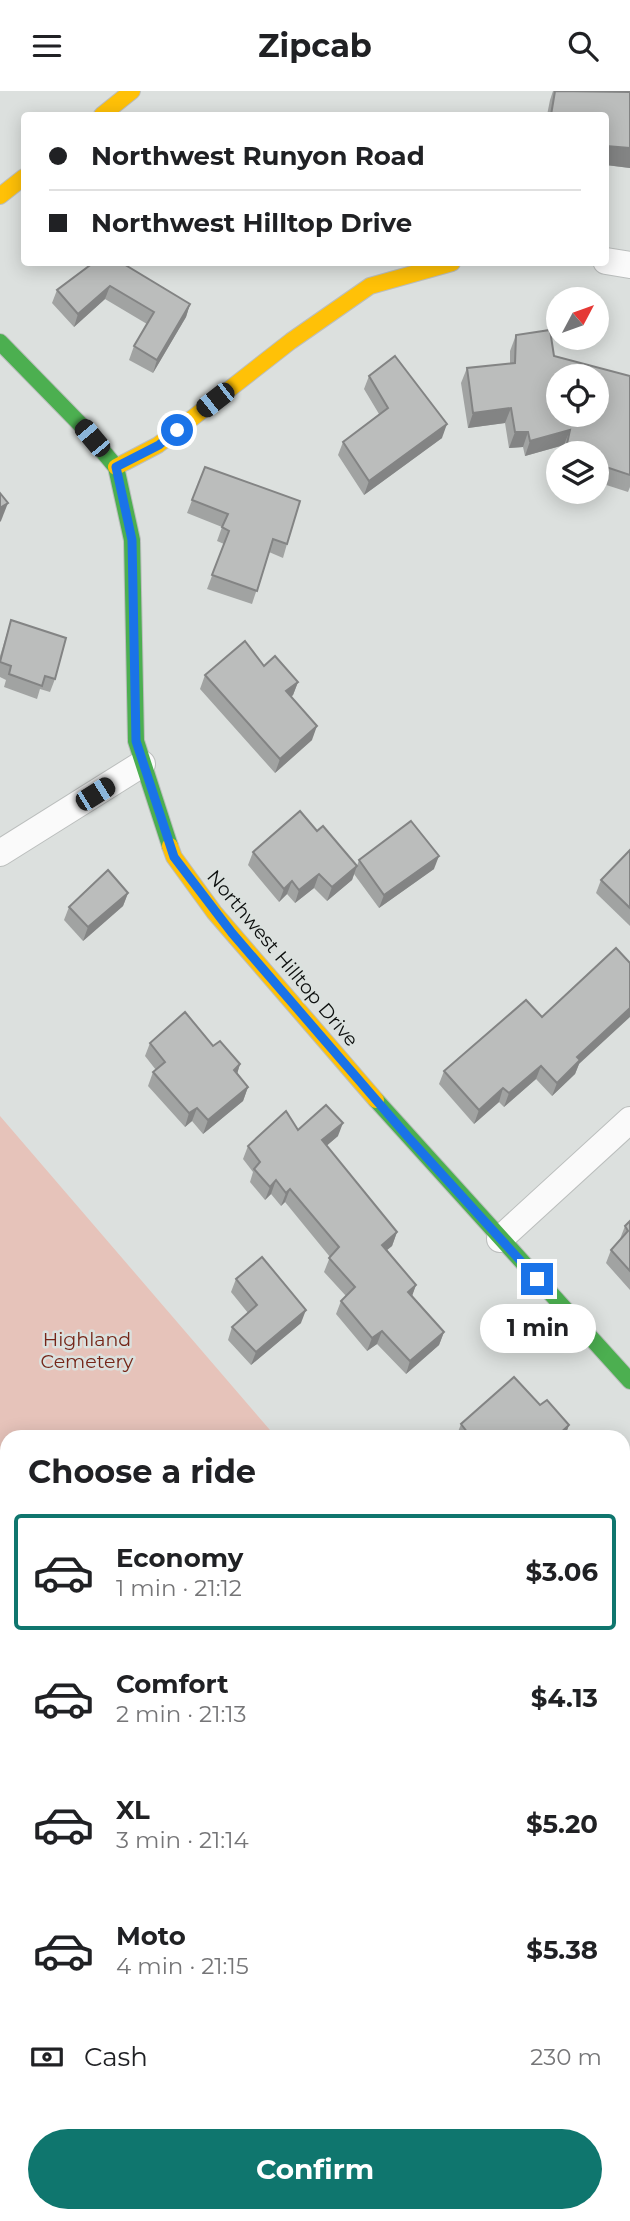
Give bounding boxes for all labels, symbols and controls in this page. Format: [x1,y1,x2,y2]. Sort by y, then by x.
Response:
text: Zipcab [258,26,372,65]
icon: menu [28,27,66,65]
icon: search [564,27,602,65]
text: Northwest Runyon Road [91,140,425,172]
text: Northwest Hilltop Drive [91,207,412,239]
north arrow [546,287,609,350]
map controls [546,287,609,504]
button: locate [546,364,609,427]
car [192,379,239,421]
route start [161,414,193,446]
car [71,415,114,461]
button: layers [546,441,609,504]
car [72,774,119,814]
street label: Northwest Hilltop Drive [202,866,363,1051]
route end [521,1263,553,1295]
callout: 1 min [479,1303,595,1353]
text: 1 min [507,1314,569,1342]
park label: Highland Cemetery [41,1328,134,1373]
text: Choose a ride [28,1452,256,1491]
icon: car [32,1541,95,1604]
text: Economy [116,1542,243,1574]
text: $3.06 [525,1556,598,1588]
text: 1 min · 21:12 [116,1574,242,1602]
icon: car [32,1667,95,1730]
text: Comfort [116,1668,228,1700]
text: $4.13 [531,1682,598,1714]
text: 2 min · 21:13 [116,1700,247,1728]
icon: car [32,1793,95,1856]
text: XL [116,1794,150,1826]
text: $5.20 [526,1808,598,1840]
text: 3 min · 21:14 [116,1826,249,1854]
icon: car [32,1919,95,1982]
text: Moto [116,1920,186,1952]
text: $5.38 [526,1934,598,1966]
text: 4 min · 21:15 [116,1952,249,1980]
icon: cash [28,2038,66,2076]
text: Cash [84,2041,148,2073]
text: 230 m [530,2043,602,2071]
button: Confirm [28,2129,602,2209]

